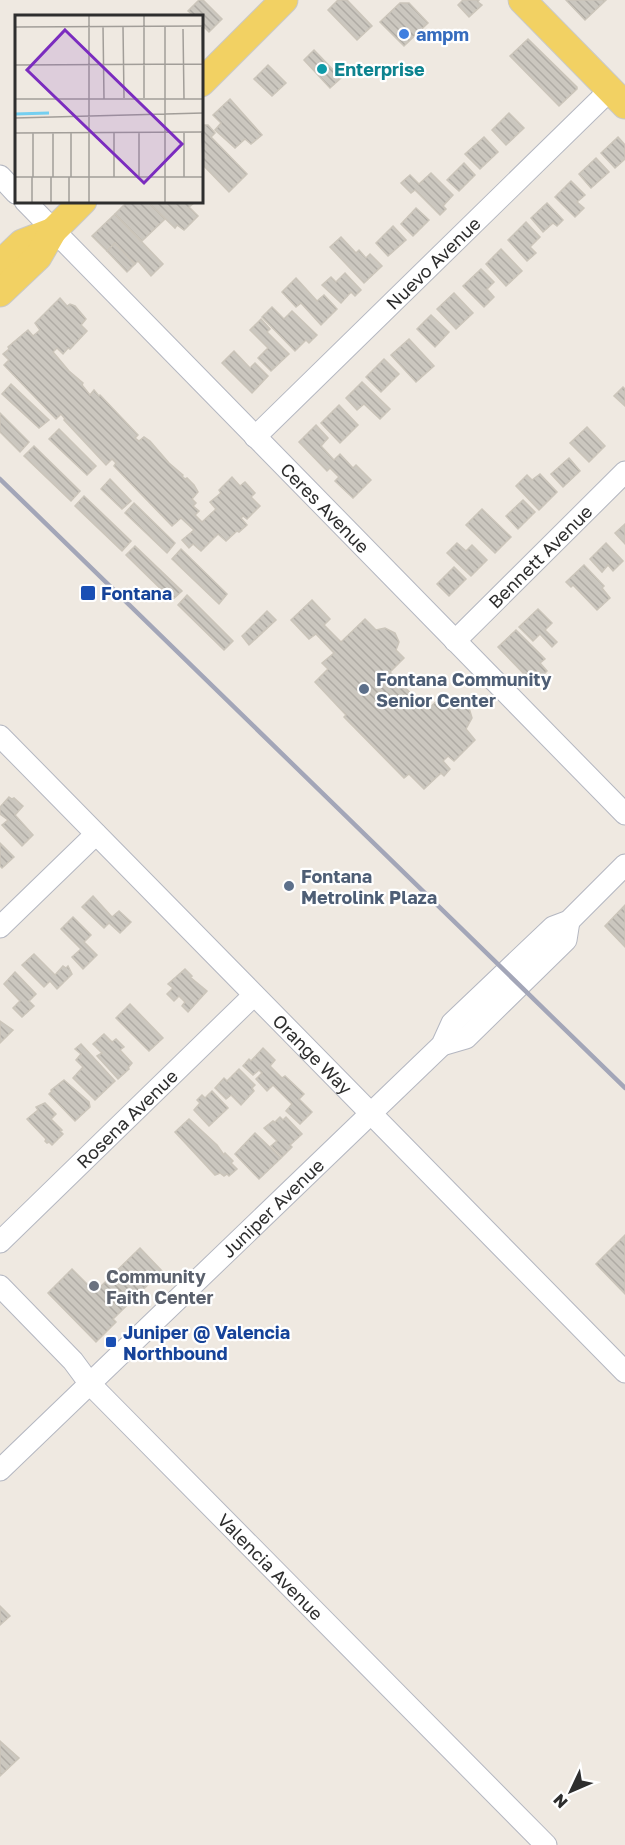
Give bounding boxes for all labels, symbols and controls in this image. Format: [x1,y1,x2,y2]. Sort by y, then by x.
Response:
inset map [15,15,202,202]
place label: ampm [416,23,469,45]
marker: ampm [397,27,411,41]
place label: Enterprise [334,58,425,80]
marker: Enterprise [315,62,329,76]
street label: Nuevo Avenue [381,212,485,314]
street label: Ceres Avenue [276,458,374,557]
street label: Bennett Avenue [484,500,597,613]
place label: Fontana [101,582,172,604]
marker: Fontana [79,584,97,602]
place label: Fontana Community Senior Center [376,668,552,711]
marker: Fontana Community Senior Center [357,682,371,696]
place label: Fontana Metrolink Plaza [301,865,437,908]
marker: Fontana Metrolink Plaza [282,879,296,893]
street label: Orange Way [268,1009,357,1099]
street label: Rosena Avenue [72,1065,182,1173]
street label: Juniper Avenue [217,1154,328,1262]
place label: Community Faith Center [106,1265,213,1308]
marker: Community Faith Center [87,1279,101,1293]
place label: Juniper @ Valencia Northbound [123,1321,290,1364]
marker: Juniper @ Valencia Northbound [104,1335,118,1349]
street label: Valencia Avenue [213,1509,328,1624]
north arrow [541,1761,601,1821]
text: N [549,1790,572,1813]

